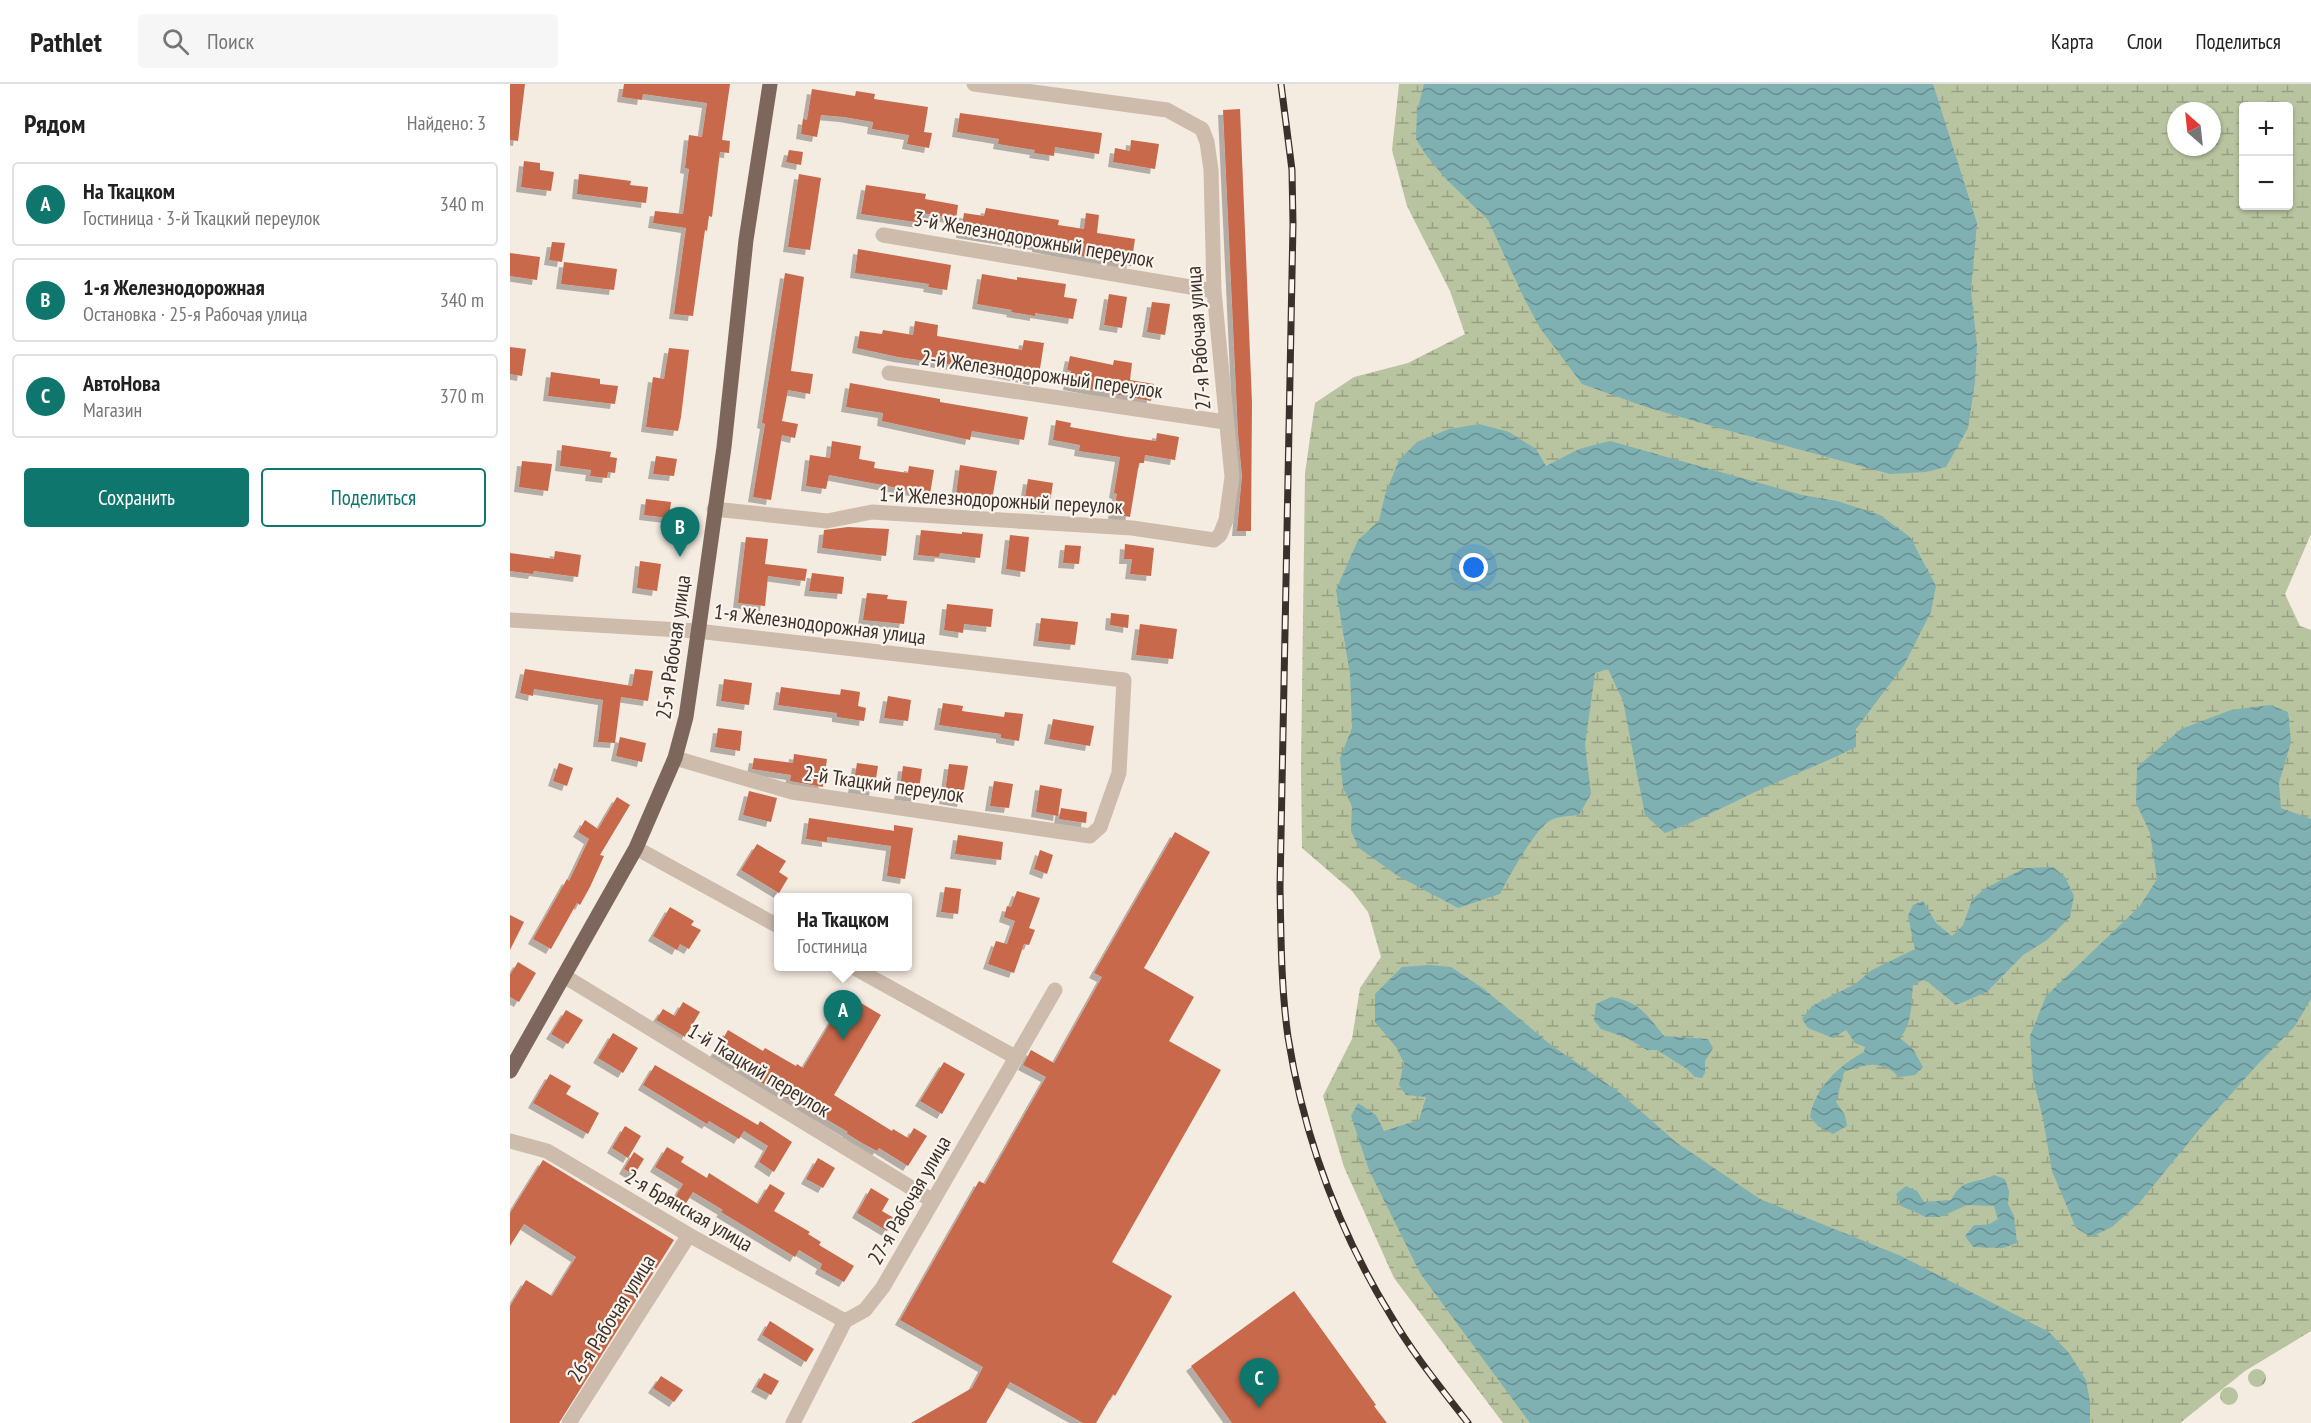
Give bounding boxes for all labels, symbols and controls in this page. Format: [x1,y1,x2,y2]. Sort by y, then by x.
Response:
search box [138,14,558,68]
text: Pathlet [30,23,102,60]
icon: search [159,25,192,58]
text: Поиск [207,27,254,55]
text: Карта [2051,28,2094,55]
text: Слои [2127,28,2162,55]
text: Поделиться [2195,28,2281,55]
north arrow [2167,102,2221,156]
map controls [2239,102,2293,210]
button: + [2239,102,2293,156]
text: Рядом [24,107,85,140]
text: Найдено: 3 [407,110,486,136]
button: − [2239,156,2293,210]
text: На Ткацком [83,177,175,205]
text: A [40,191,51,217]
text: 340 m [440,191,484,217]
text: Гостиница · 3-й Ткацкий переулок [83,205,320,231]
street label: 3-й Железнодорожный переулок [912,205,1156,273]
street label: 27-я Рабочая улица [1180,265,1216,411]
text: 1-я Железнодорожная [83,273,265,301]
text: B [41,287,50,313]
text: 340 m [440,287,484,313]
text: Остановка · 25-я Рабочая улица [83,301,308,327]
street label: 2-й Железнодорожный переулок [919,344,1165,404]
text: АвтоНова [83,369,160,397]
text: C [41,383,50,409]
text: 370 m [440,383,484,409]
text: Магазин [83,397,142,423]
button: Сохранить [24,468,249,527]
button: Поделиться [261,468,486,527]
street label: 1-й Железнодорожный переулок [879,480,1123,520]
pin: B [660,508,700,557]
your location [1459,553,1488,582]
street label: 25-я Рабочая улица [650,573,696,721]
street label: 1-я Железнодорожная улица [713,598,927,650]
street label: 2-й Ткацкий переулок [802,759,966,809]
popup [774,893,912,971]
text: На Ткацком [797,905,889,933]
text: Гостиница [797,933,867,959]
pin: A [824,990,862,1040]
street label: 1-й Ткацкий переулок [683,1017,835,1123]
street label: 27-я Рабочая улица [861,1131,957,1269]
street label: 2-я Брянская улица [620,1162,758,1258]
street label: 26-я Рабочая улица [561,1249,661,1387]
pin: C [1240,1358,1278,1408]

